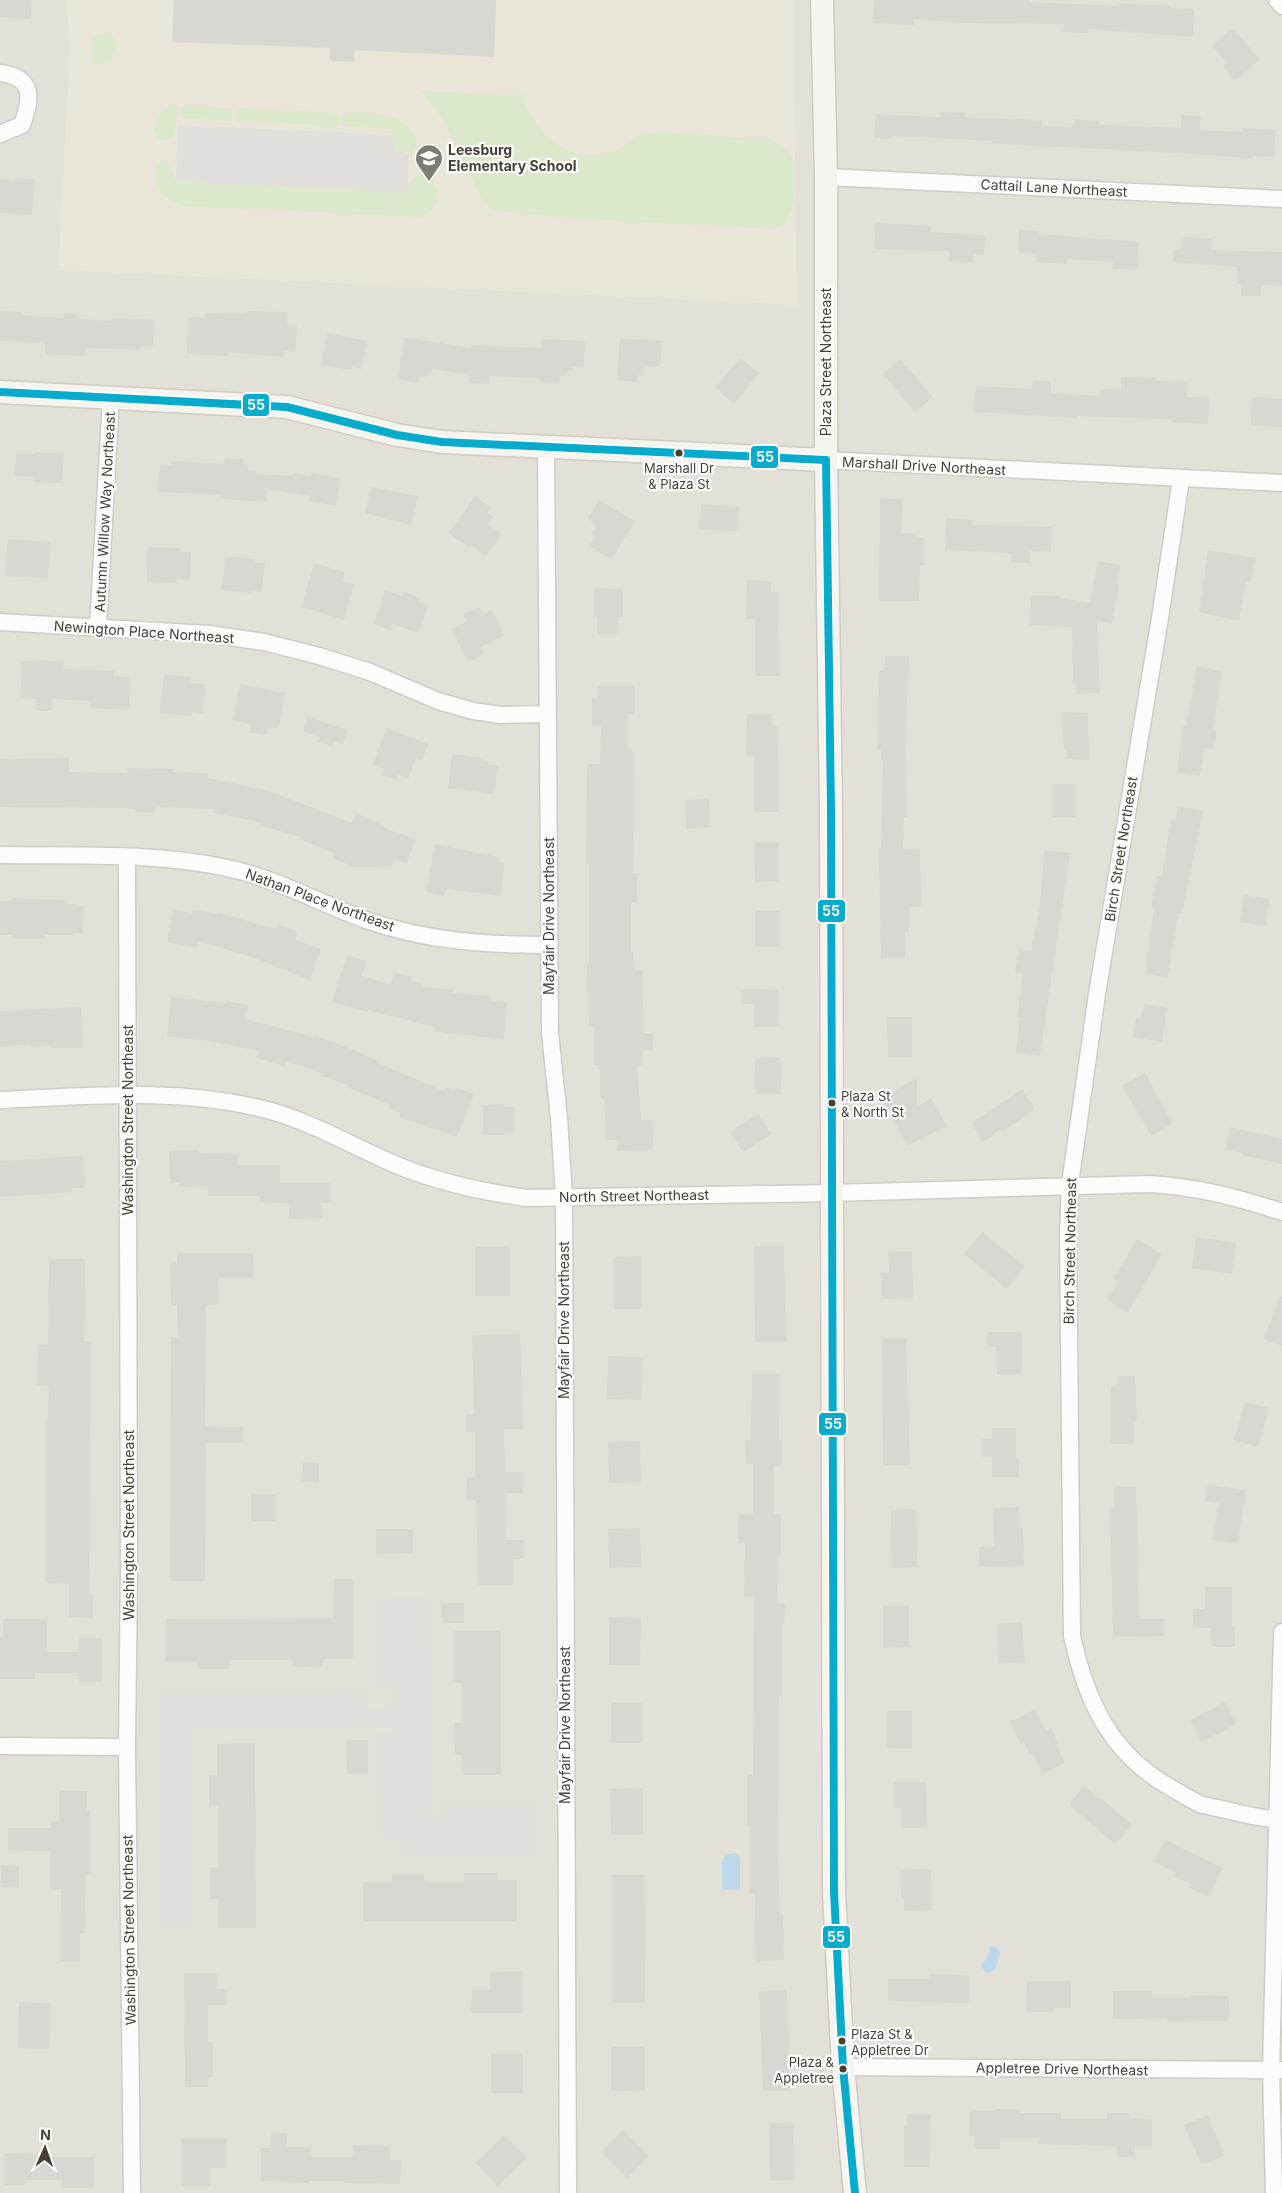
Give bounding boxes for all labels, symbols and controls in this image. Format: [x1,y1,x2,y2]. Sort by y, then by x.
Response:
place label: Leesburg Elementary School [448,141,577,174]
school or university icon: Leesburg Elementary School [414,143,444,182]
street label: Cattail Lane Northeast [980,175,1128,200]
street label: Plaza Street Northeast [817,287,834,436]
line badge: 55 [242,393,270,417]
text: 55 [247,396,265,413]
street label: Autumn Willow Way Northeast [91,411,118,613]
line badge: 55 [750,445,779,469]
marker: Marshall Dr & Plaza St [674,448,684,458]
text: 55 [756,448,774,465]
street label: Marshall Drive Northeast [842,453,1007,478]
place label: Marshall Dr & Plaza St [644,460,714,492]
street label: Newington Place Northeast [53,617,235,646]
street label: Birch Street Northeast [1101,775,1140,923]
street label: Mayfair Drive Northeast [540,837,557,995]
street label: Nathan Place Northeast [243,865,397,935]
line badge: 55 [817,899,846,923]
text: 55 [822,902,840,919]
street label: Washington Street Northeast [119,1024,136,1215]
place label: Plaza St & North St [841,1088,904,1120]
marker: Plaza St & North St [827,1098,837,1108]
street label: Birch Street Northeast [1060,1177,1079,1324]
street label: North Street Northeast [559,1186,710,1205]
street label: Mayfair Drive Northeast [555,1241,572,1399]
line badge: 55 [818,1412,847,1436]
text: 55 [824,1415,842,1432]
street label: Washington Street Northeast [120,1429,137,1620]
street label: Mayfair Drive Northeast [556,1646,573,1804]
street label: Washington Street Northeast [118,1834,139,2026]
line badge: 55 [822,1925,851,1949]
text: 55 [827,1928,845,1945]
place label: Plaza St & Appletree Dr [851,2026,929,2058]
marker: Plaza St & Appletree Dr [837,2036,847,2046]
place label: Plaza & Appletree [774,2054,835,2086]
street label: Appletree Drive Northeast [976,2058,1149,2079]
marker: Plaza & Appletree [838,2064,848,2074]
north arrow [20,2123,70,2173]
text: N [40,2126,51,2143]

